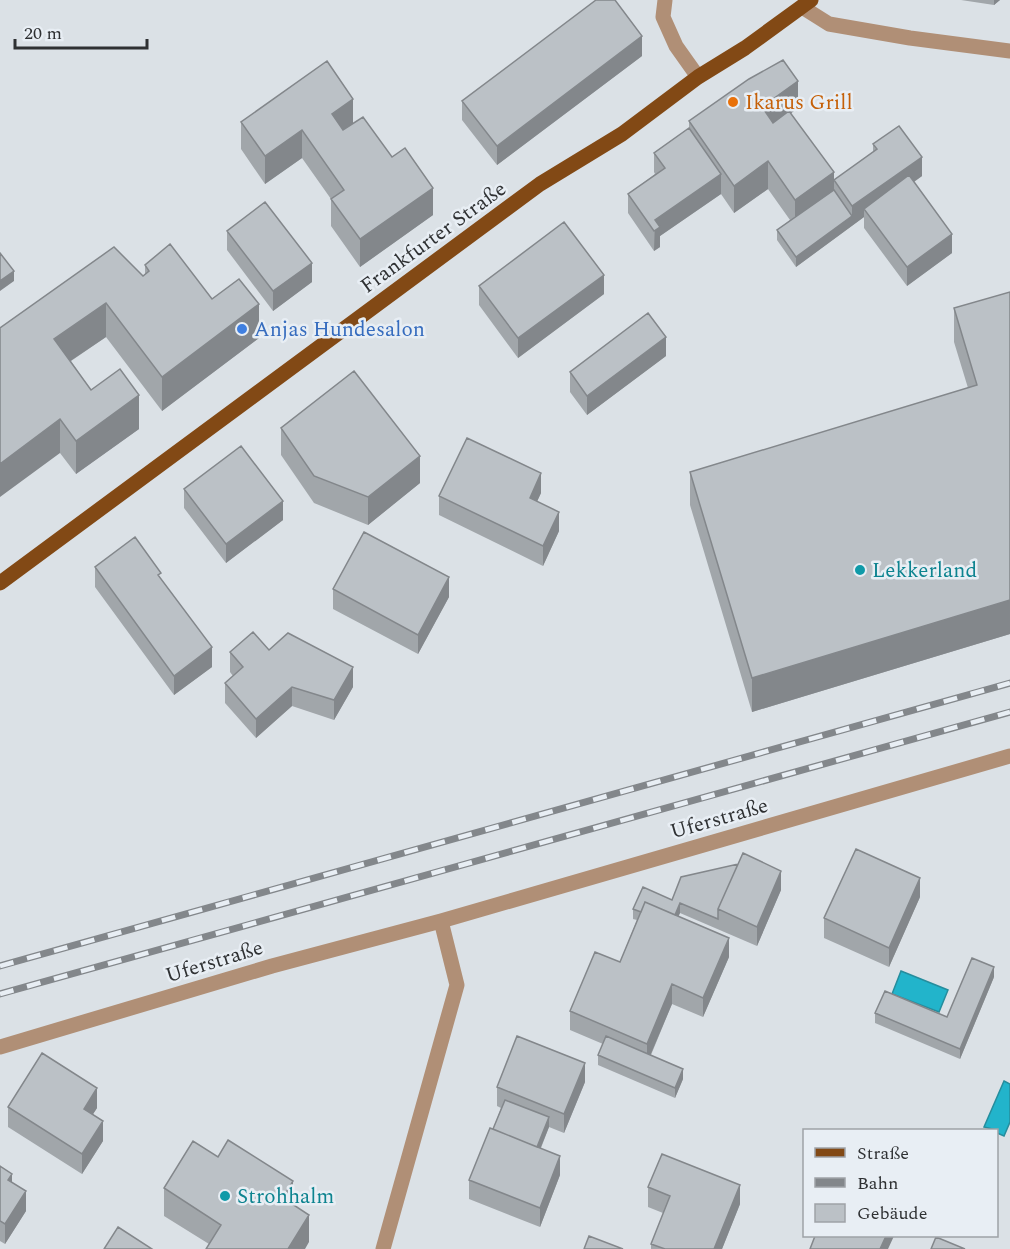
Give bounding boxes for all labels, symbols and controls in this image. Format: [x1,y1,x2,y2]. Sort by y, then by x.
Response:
scale bar [15,12,147,50]
text: 20 m [24,20,62,47]
place label: Ikarus Grill [745,87,853,119]
marker: Ikarus Grill [726,95,740,109]
street label: Frankfurter Straße [354,174,513,302]
place label: Anjas Hundesalon [254,314,425,346]
marker: Anjas Hundesalon [235,322,249,336]
place label: Lekkerland [872,555,977,587]
marker: Lekkerland [853,563,867,577]
street label: Uferstraße [667,790,772,848]
street label: Uferstraße [162,932,267,992]
legend [803,1129,998,1237]
text: Straße [857,1140,909,1167]
text: Bahn [857,1170,899,1197]
place label: Strohhalm [237,1181,334,1213]
marker: Strohhalm [218,1189,232,1203]
text: Gebäude [857,1200,927,1227]

